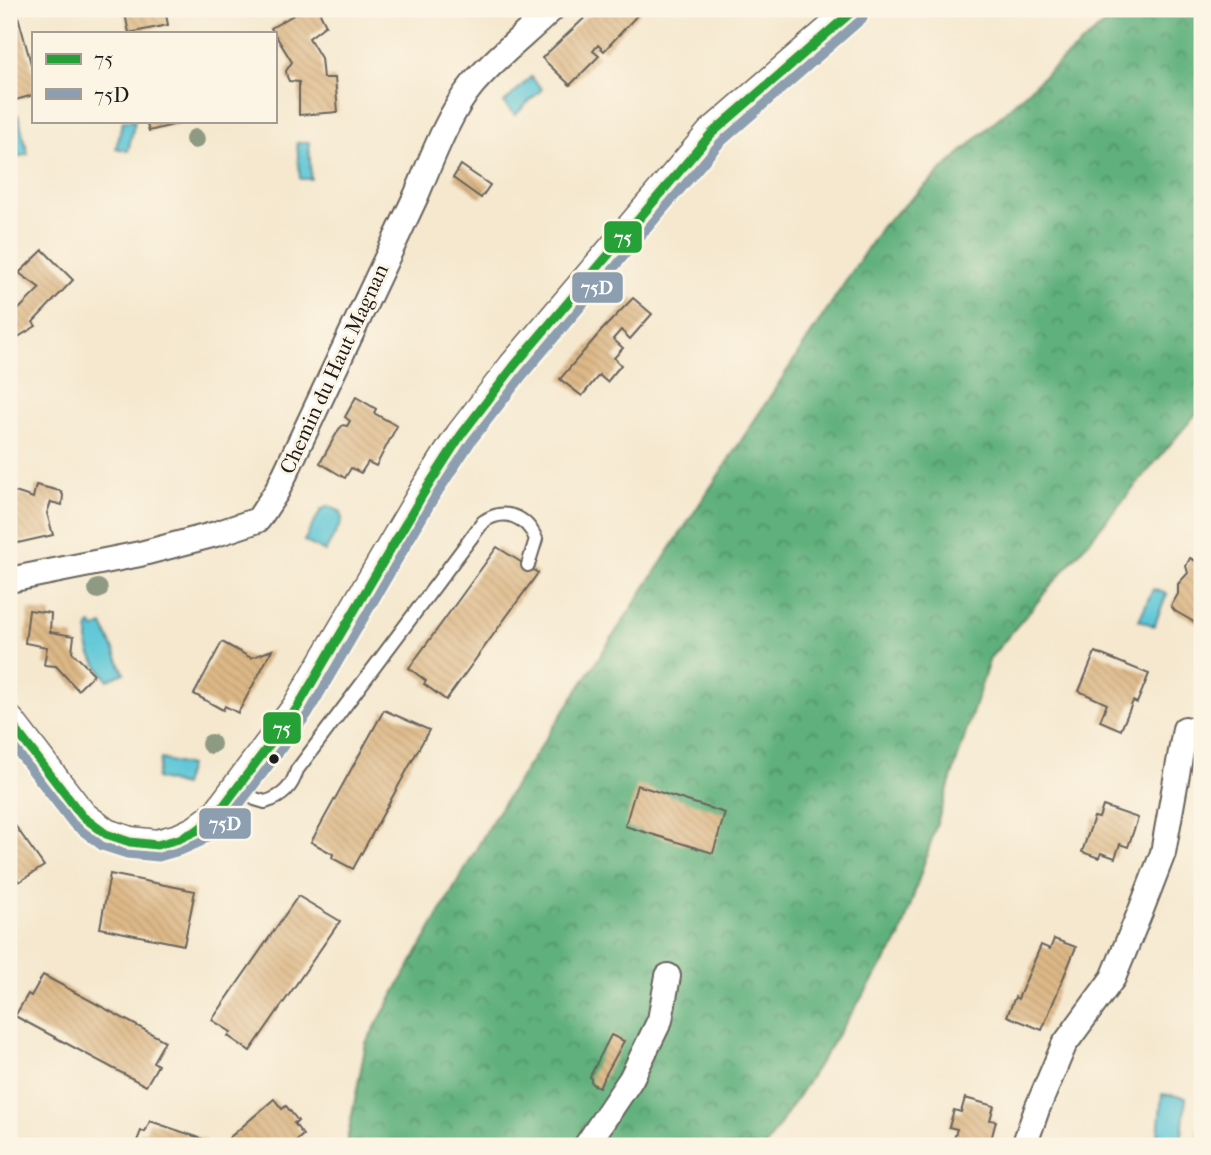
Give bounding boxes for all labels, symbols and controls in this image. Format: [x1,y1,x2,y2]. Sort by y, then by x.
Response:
legend [32,32,276,122]
text: 75 [94,47,113,71]
text: 75D [94,83,129,107]
line badge: 75 [603,220,643,254]
text: 75 [613,227,632,249]
street label: Chemin du Haut Magnan [275,260,393,478]
line badge: 75D [571,271,624,304]
text: 75D [580,277,613,299]
line badge: 75 [262,711,302,745]
text: 75 [272,718,291,740]
unlabelled marker [267,752,281,766]
line badge: 75D [198,807,252,840]
text: 75D [208,813,241,835]

